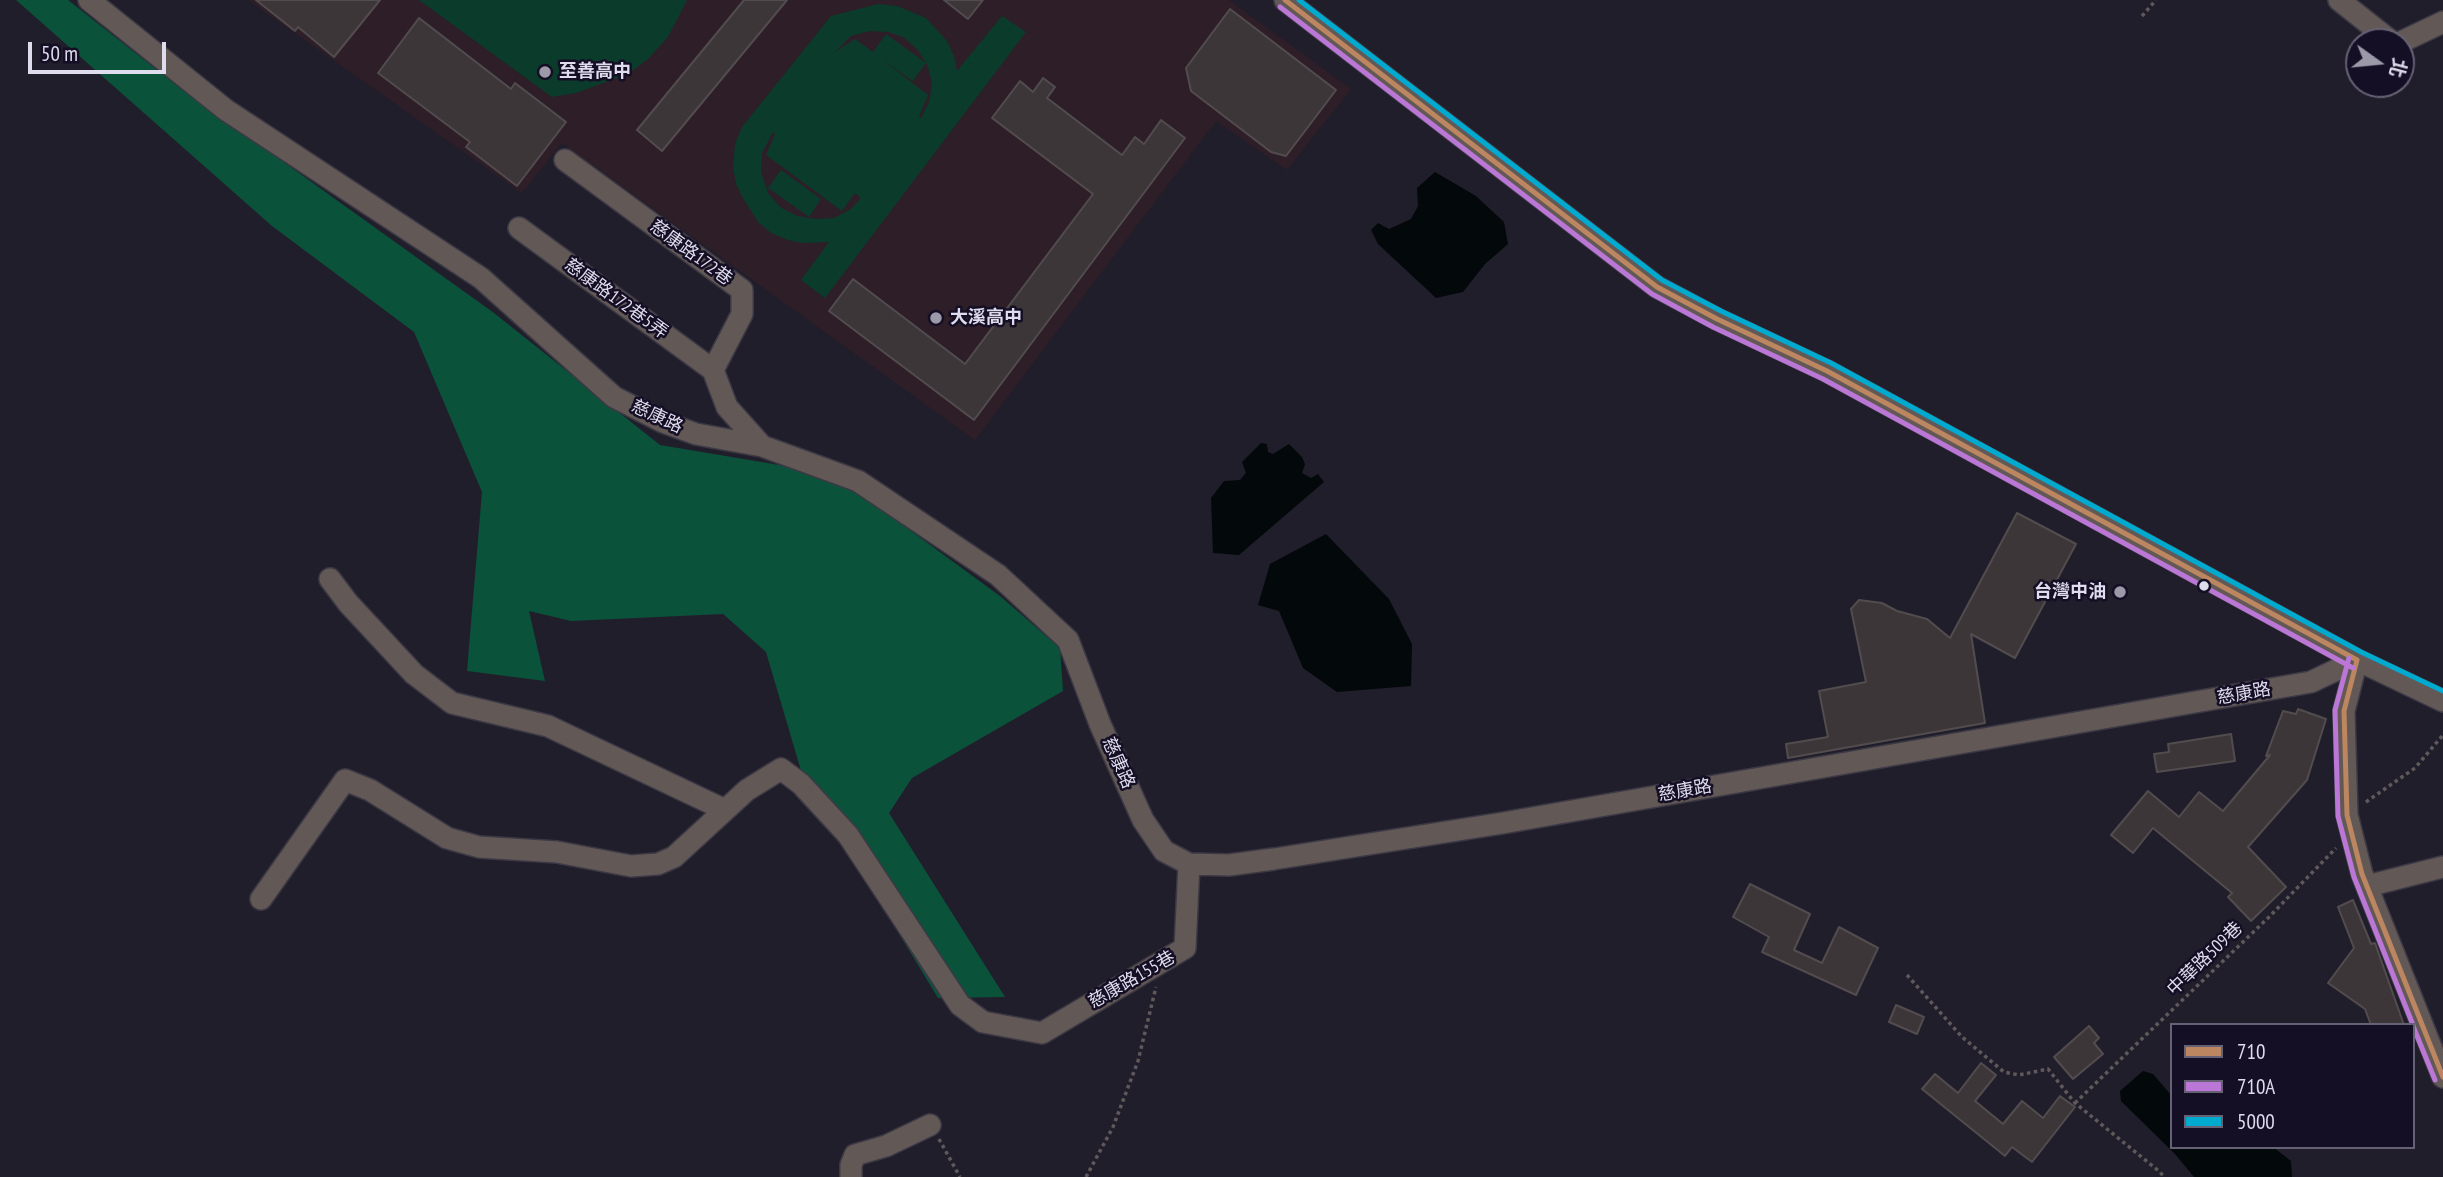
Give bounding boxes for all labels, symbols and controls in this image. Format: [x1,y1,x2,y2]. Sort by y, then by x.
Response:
scale bar [32,28,170,72]
north arrow [2345,28,2415,98]
text: 50 m [41,40,78,67]
text: 北 [2384,56,2412,80]
place label: 至善高中 [559,61,631,83]
marker: 至善高中 [537,64,553,80]
street label: 慈康路172巷 [646,216,736,290]
street label: 慈康路172巷5弄 [560,254,672,344]
place label: 大溪高中 [950,307,1022,329]
marker: 大溪高中 [928,310,944,326]
street label: 慈康路 [628,396,686,438]
unlabelled marker [2197,579,2211,593]
place label: 台灣中油 [2034,581,2106,603]
marker: 台灣中油 [2112,584,2128,600]
street label: 慈康路 [2216,679,2272,709]
street label: 慈康路 [1097,734,1139,792]
street label: 慈康路 [1657,776,1713,806]
street label: 中華路509巷 [2163,918,2247,1000]
street label: 慈康路155巷 [1085,947,1179,1013]
legend [2170,1023,2415,1149]
text: 710 [2237,1038,2265,1065]
text: 710A [2237,1073,2275,1100]
text: 5000 [2237,1108,2275,1135]

